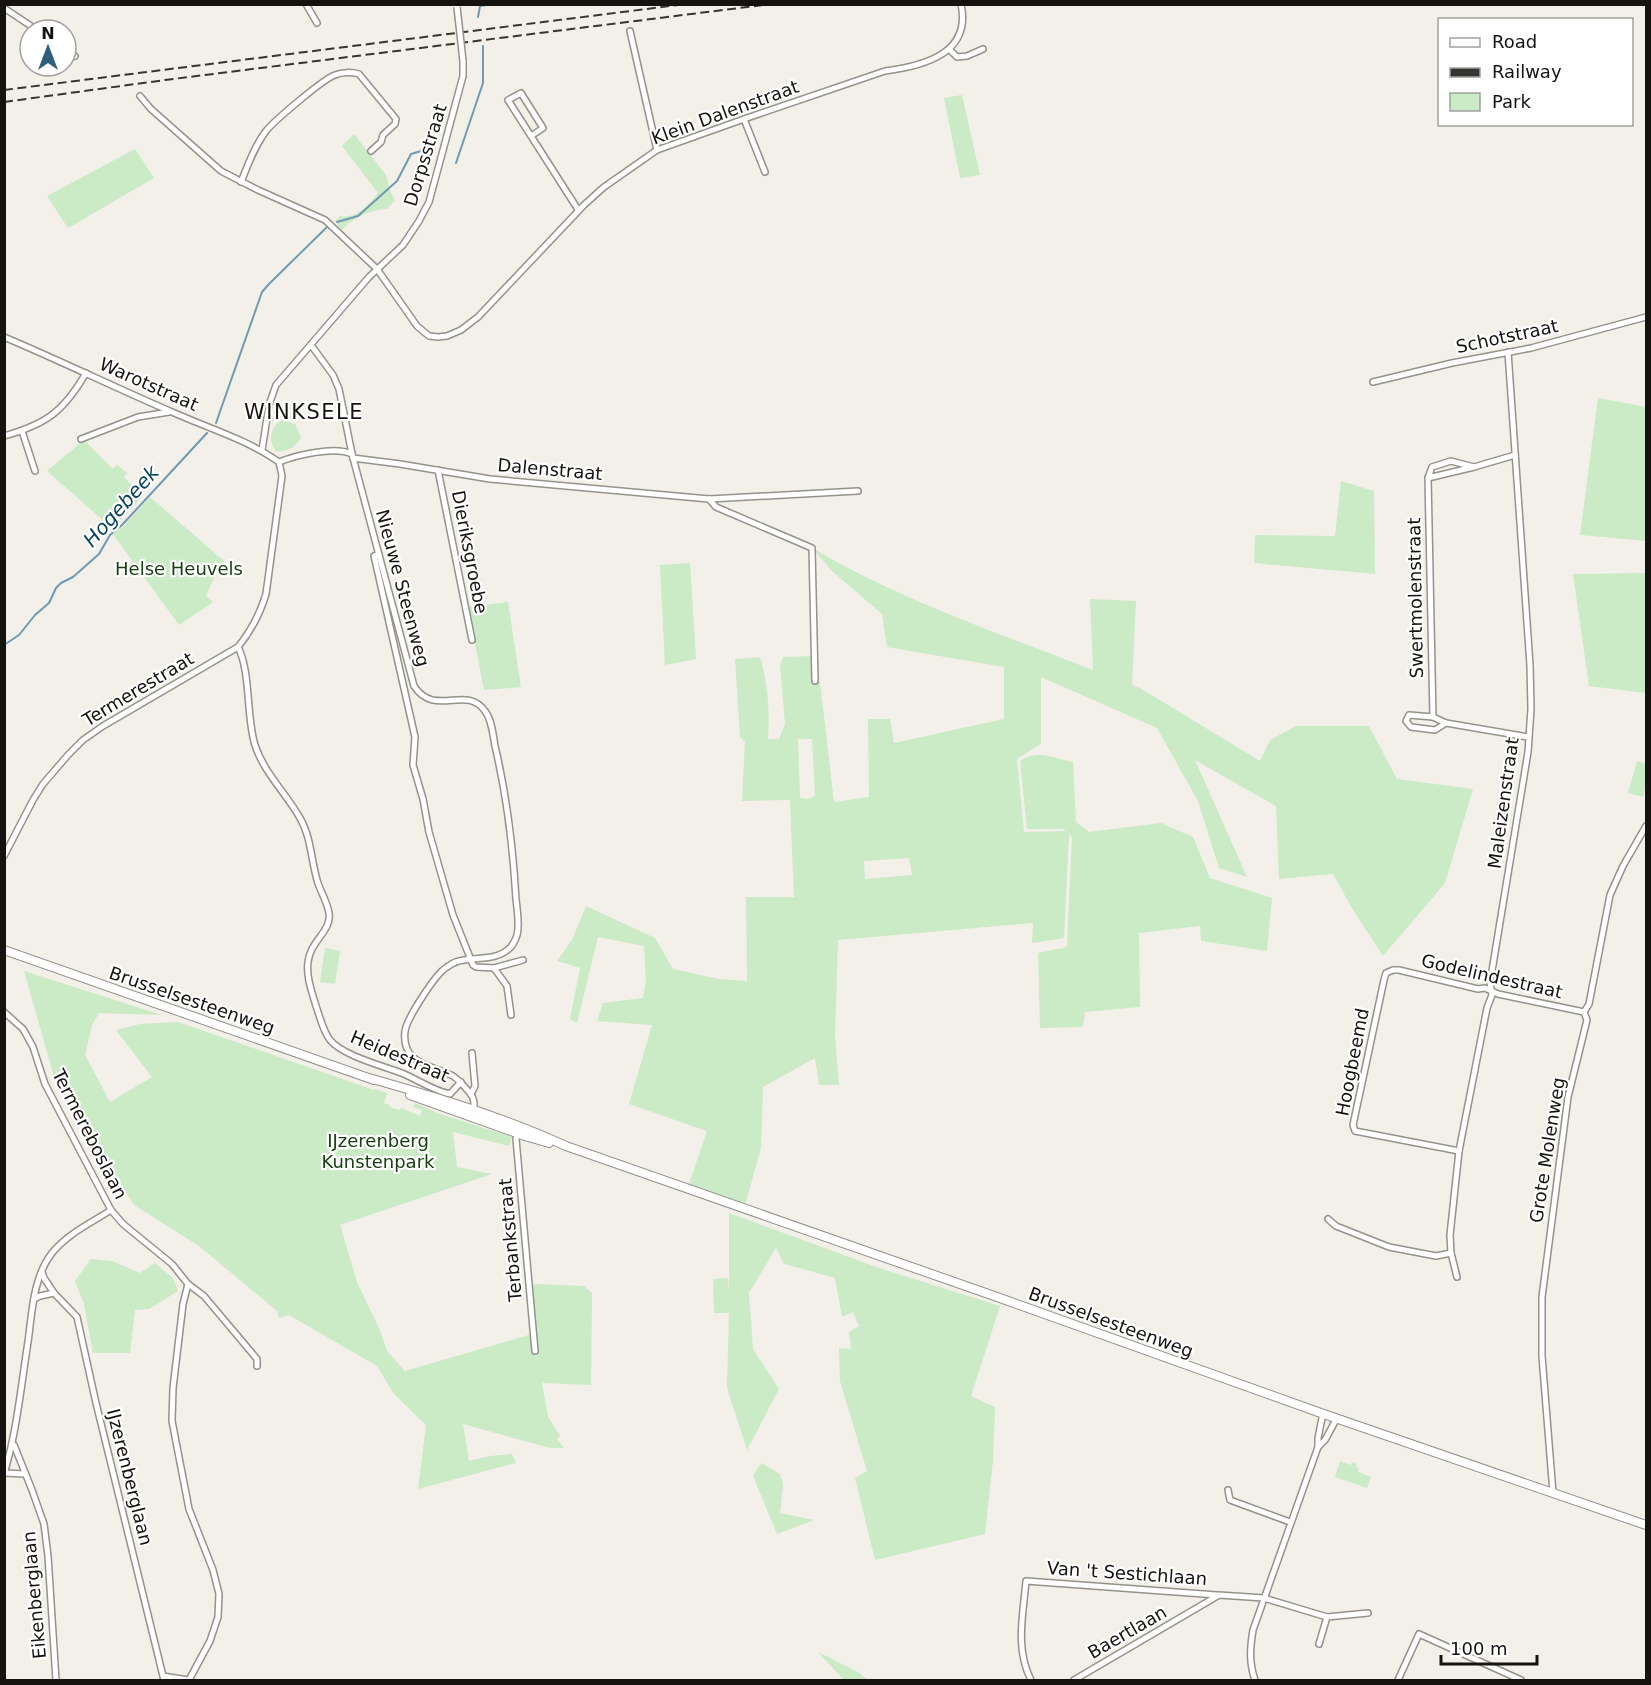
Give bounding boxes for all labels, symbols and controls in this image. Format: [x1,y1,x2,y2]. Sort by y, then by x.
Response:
north arrow [18,18,78,78]
legend [1438,18,1633,126]
text: N [41,24,55,43]
text: Road [1492,31,1537,52]
text: Railway [1492,61,1562,82]
street label: Klein Dalenstraat [648,76,802,148]
text: Park [1492,91,1531,112]
street label: Dorpsstraat [399,101,451,209]
street label: Schotstraat [1454,315,1560,357]
street label: Warotstraat [96,353,202,415]
district label: WINKSELE [244,400,364,424]
street label: Dalenstraat [497,454,603,484]
water label: Hogebeek [78,459,165,552]
street label: Dieriksgroebe [448,489,492,615]
street label: Nieuwe Steenweg [372,507,434,669]
street label: Swertmolenstraat [1403,517,1427,679]
park label: Helse Heuvels [115,558,243,579]
street label: Termerestraat [78,648,197,731]
street label: Maleizenstraat [1483,736,1523,870]
street label: Godelindestraat [1419,950,1565,1002]
street label: Brusselsesteenweg [106,962,278,1038]
street label: Hoogbeemd [1331,1006,1373,1118]
street label: Heidestraat [348,1026,452,1086]
street label: Termereboslaan [48,1065,132,1203]
street label: Grote Molenweg [1525,1076,1569,1224]
park label: IJzerenberg Kunstenpark [322,1130,435,1172]
street label: Terbankstraat [494,1177,526,1304]
street label: Brusselsesteenweg [1026,1282,1196,1362]
street label: IJzerenberglaan [103,1406,157,1548]
street label: Eikenberglaan [18,1530,50,1660]
street label: Van 't Sestichlaan [1046,1557,1208,1589]
street label: Baertlaan [1084,1601,1170,1663]
scale bar [1441,1628,1537,1666]
text: 100 m [1450,1638,1508,1659]

